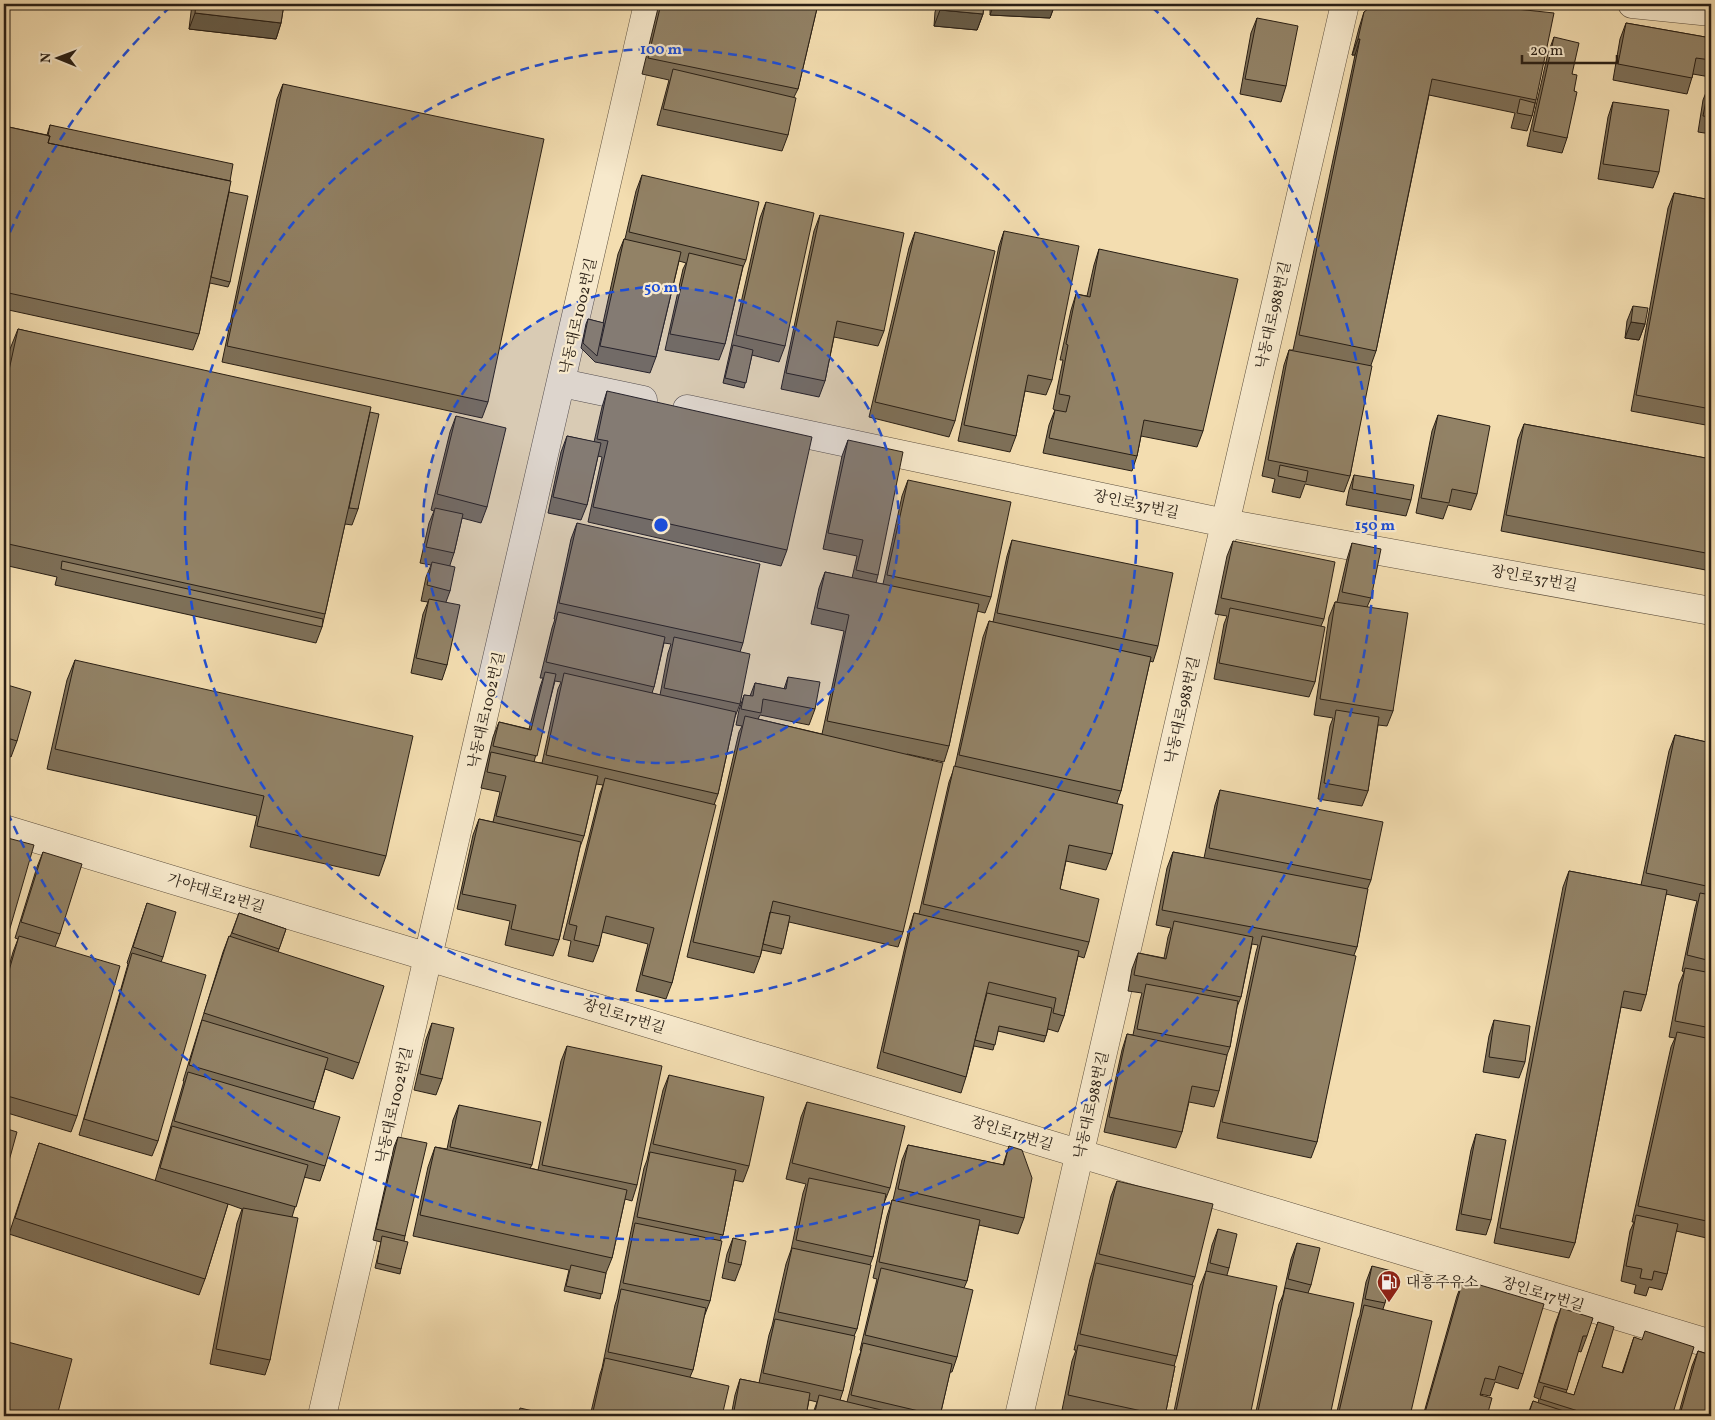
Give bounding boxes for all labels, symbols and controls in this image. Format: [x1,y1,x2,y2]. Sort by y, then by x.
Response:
north arrow [32,32,82,82]
scale bar [1522,32,1618,64]
text: 100 m [640,40,683,61]
text: 20 m [1530,41,1563,62]
text: N [37,53,56,63]
street label: 낙동대로1002번길 [556,256,603,377]
street label: 낙동대로988번길 [1252,259,1297,371]
text: 50 m [644,278,678,299]
street label: 장인로37번길 [1091,486,1181,525]
centre of rings [652,516,670,534]
text: 150 m [1355,516,1395,537]
street label: 장인로37번길 [1489,562,1579,597]
street label: 낙동대로1002번길 [464,650,511,771]
street label: 낙동대로988번길 [1161,654,1206,766]
street label: 가야대로12번길 [164,870,267,919]
street label: 장인로17번길 [580,995,668,1040]
street label: 낙동대로1002번길 [372,1045,419,1166]
street label: 낙동대로988번길 [1070,1049,1115,1161]
street label: 장인로17번길 [968,1112,1056,1157]
fuel station icon: 대흥주유소 [1376,1269,1402,1303]
place label: 대흥주유소 [1406,1273,1479,1294]
street label: 장인로17번길 [1499,1273,1587,1318]

